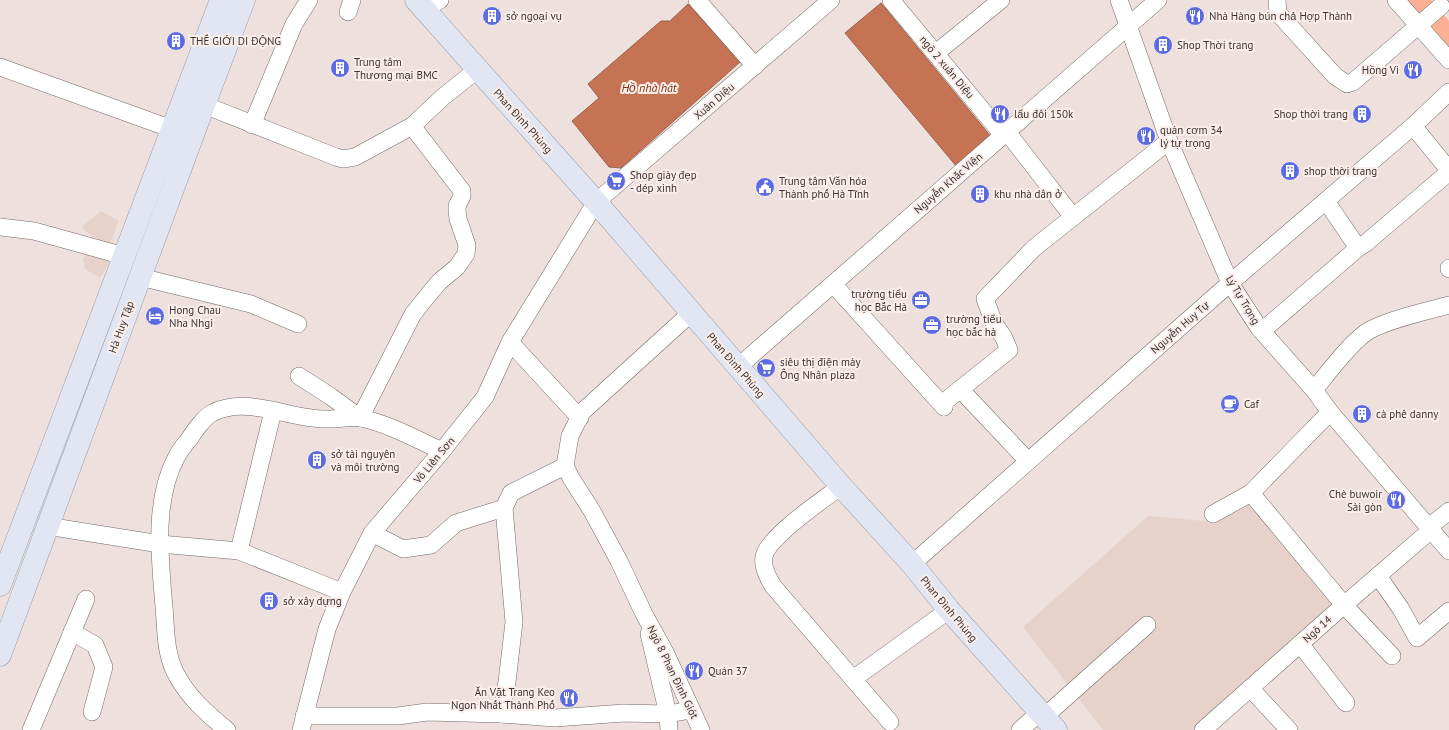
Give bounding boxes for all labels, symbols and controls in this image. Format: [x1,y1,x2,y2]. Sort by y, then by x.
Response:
building icon: sở ngoại vụ [481,5,503,27]
restaurant icon: Nhà Hàng bún chả Hợp Thành [1184,5,1206,27]
place label: sở ngoại vụ [506,9,562,23]
place label: Nhà Hàng bún chả Hợp Thành [1209,9,1352,23]
building icon: THẾ GIỚI DI ĐỘNG [165,30,187,52]
street label: ngõ 2 xuân Diệu [917,33,977,101]
place label: THẾ GIỚI DI ĐỘNG [190,34,281,48]
building icon: Shop Thời trang [1152,34,1174,56]
place label: Shop Thời trang [1177,38,1253,52]
place label: Trung tâm Thương mại BMC [354,55,438,82]
building icon: Trung tâm Thương mại BMC [329,57,351,79]
restaurant icon: Hồng Vi [1402,59,1424,81]
place label: Hồng Vi [1362,63,1399,77]
water label: Hồ nhà hát [621,80,678,95]
street label: Xuân Diệu [691,80,737,122]
street label: Phan Đình Phùng [490,86,556,156]
restaurant icon: lẩu đôi 150k [989,103,1011,125]
building icon: Shop thời trang [1351,103,1373,125]
place label: lẩu đôi 150k [1014,107,1074,121]
place label: Shop thời trang [1274,107,1348,121]
place label: quán cơm 34 lý tự trọng [1160,123,1222,150]
restaurant icon: quán cơm 34 lý tự trọng [1135,125,1157,147]
street label: Nguyễn Khắc Viện [911,149,985,217]
building icon: shop thời trang [1279,160,1301,182]
place label: shop thời trang [1304,164,1377,178]
place label: Shop giày đẹp - dép xinh [630,168,697,195]
supermarket icon: Shop giày đẹp - dép xinh [605,170,627,192]
place label: Trung tâm Văn hóa Thành phố Hà Tĩnh [779,174,869,201]
public building icon: Trung tâm Văn hóa Thành phố Hà Tĩnh [754,176,776,198]
building icon: khu nhà dân ở [969,183,991,205]
place label: khu nhà dân ở [994,187,1062,201]
street label: Lý Tự Trọng [1223,273,1263,327]
place label: trường tiểu học Bắc Hà [851,287,907,314]
office icon: trường tiểu học Bắc Hà [910,289,932,311]
street label: Nguyễn Huy Tự [1148,297,1213,356]
street label: Hà Huy Tập [105,299,137,355]
place label: Hong Chau Nha Nhgi [169,303,221,330]
hotel icon: Hong Chau Nha Nhgi [144,305,166,327]
place label: trường tiểu học bắc hà [946,312,1002,339]
office icon: trường tiểu học bắc hà [921,314,943,336]
street label: Phan Đình Phùng [704,330,768,401]
place label: siêu thị điện máy Ông Nhân plaza [780,355,862,382]
supermarket icon: siêu thị điện máy Ông Nhân plaza [755,357,777,379]
cafe icon: Caf [1219,393,1241,415]
place label: Caf [1244,397,1260,411]
building icon: cà phê danny [1351,403,1373,425]
place label: cà phê danny [1376,407,1439,421]
street label: Võ Liên Sơn [410,434,458,487]
place label: sở tài nguyên và môi trường [331,447,399,474]
building icon: sở tài nguyên và môi trường [306,449,328,471]
place label: Chè buwoir Sài gòn [1329,487,1382,514]
restaurant icon: Chè buwoir Sài gòn [1385,489,1407,511]
street label: Phan Đình Phùng [917,573,981,645]
building icon: sở xây dựng [258,590,280,612]
place label: sở xây dựng [283,594,342,608]
street label: Ngõ 14 [1300,612,1334,646]
street label: Ngõ 8 Phan Đình Giót [644,623,702,721]
restaurant icon: Quán 37 [683,660,705,682]
place label: Quán 37 [708,664,748,678]
place label: Ăn Vặt Trang Keo Ngon Nhất Thành Phố [451,685,555,712]
restaurant icon: Ăn Vặt Trang Keo Ngon Nhất Thành Phố [558,687,580,709]

